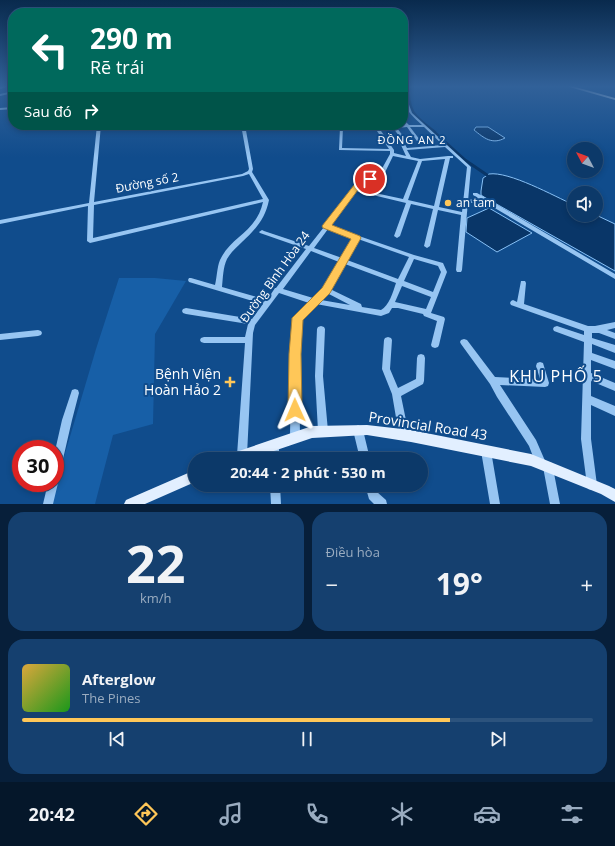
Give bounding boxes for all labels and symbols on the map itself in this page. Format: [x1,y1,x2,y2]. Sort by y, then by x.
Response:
district label: ĐỒNG AN 2 [377,132,447,147]
north arrow [567,142,603,178]
pin [353,162,387,196]
street label: Đường số 2 [114,168,180,197]
place label: an tam [456,194,495,211]
marker: an tam [443,198,453,208]
street label: Đường Bình Hòa 24 [236,227,314,326]
place label: Bệnh Viện Hoàn Hảo 2 [144,364,221,399]
district label: KHU PHỐ 5 [509,365,603,387]
marker: Bệnh Viện Hoàn Hảo 2 [224,376,236,388]
position arrow [274,389,316,431]
street label: Provincial Road 43 [367,407,489,444]
speed limit sign: 30 [12,440,64,492]

